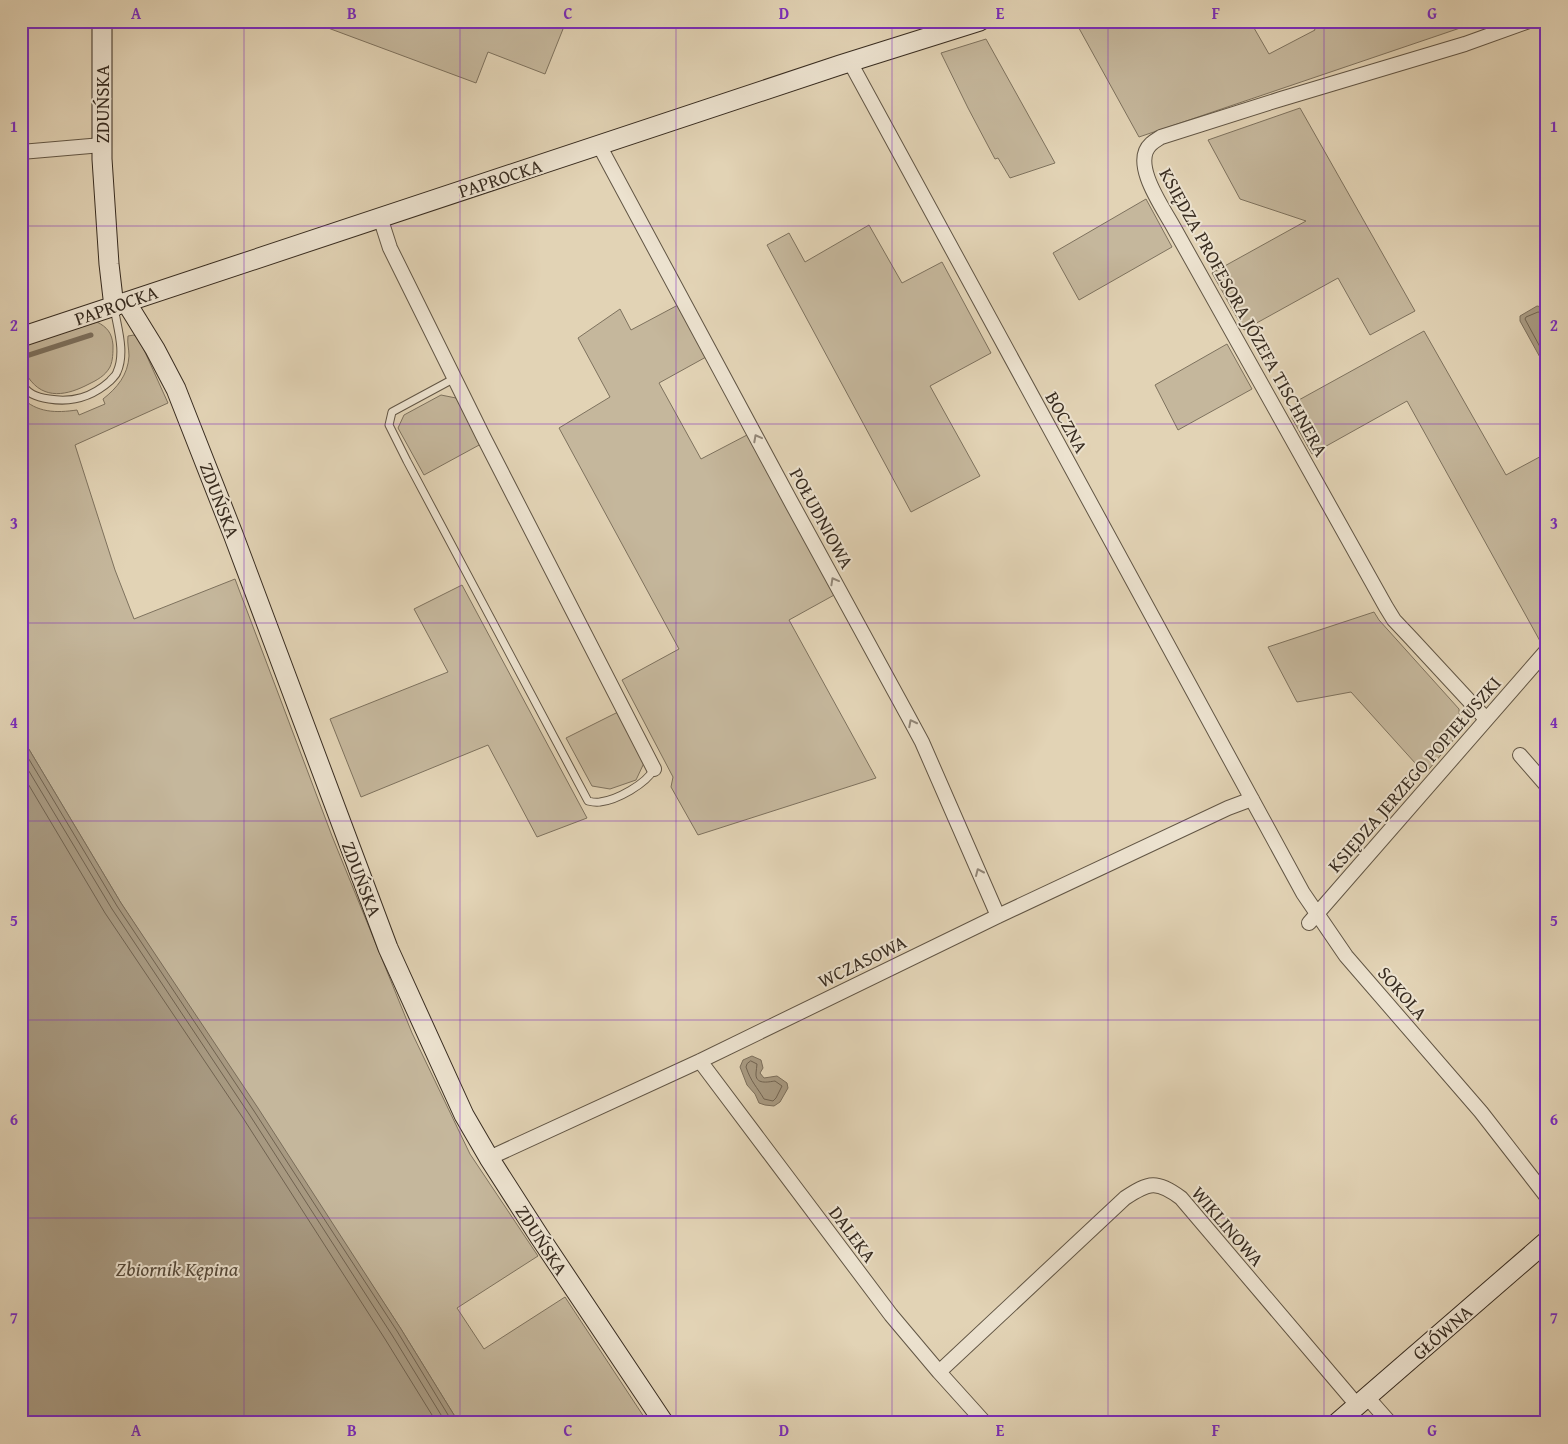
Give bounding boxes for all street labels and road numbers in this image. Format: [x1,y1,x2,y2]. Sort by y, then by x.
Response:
street label: ZDUŃSKA [88,64,116,143]
street label: PAPROCKA [455,151,546,205]
street label: KSIĘDZA PROFESORA JÓZEFA TISCHNERA [1153,162,1336,462]
street label: PAPROCKA [71,278,162,332]
street label: BOCZNA [1039,386,1096,458]
street label: ZDUŃSKA [193,458,247,542]
street label: POŁUDNIOWA [783,463,861,574]
street label: KSIĘDZA JERZEGO POPIEŁUSZKI [1321,670,1507,878]
street label: ZDUŃSKA [335,837,389,921]
street label: WCZASOWA [813,927,911,994]
street label: SOKOLA [1371,960,1435,1027]
street label: WIKLINOWA [1185,1180,1271,1273]
street label: ZDUŃSKA [509,1199,575,1281]
street label: DALEKA [823,1200,884,1268]
street label: GŁÓWNA [1406,1297,1479,1366]

